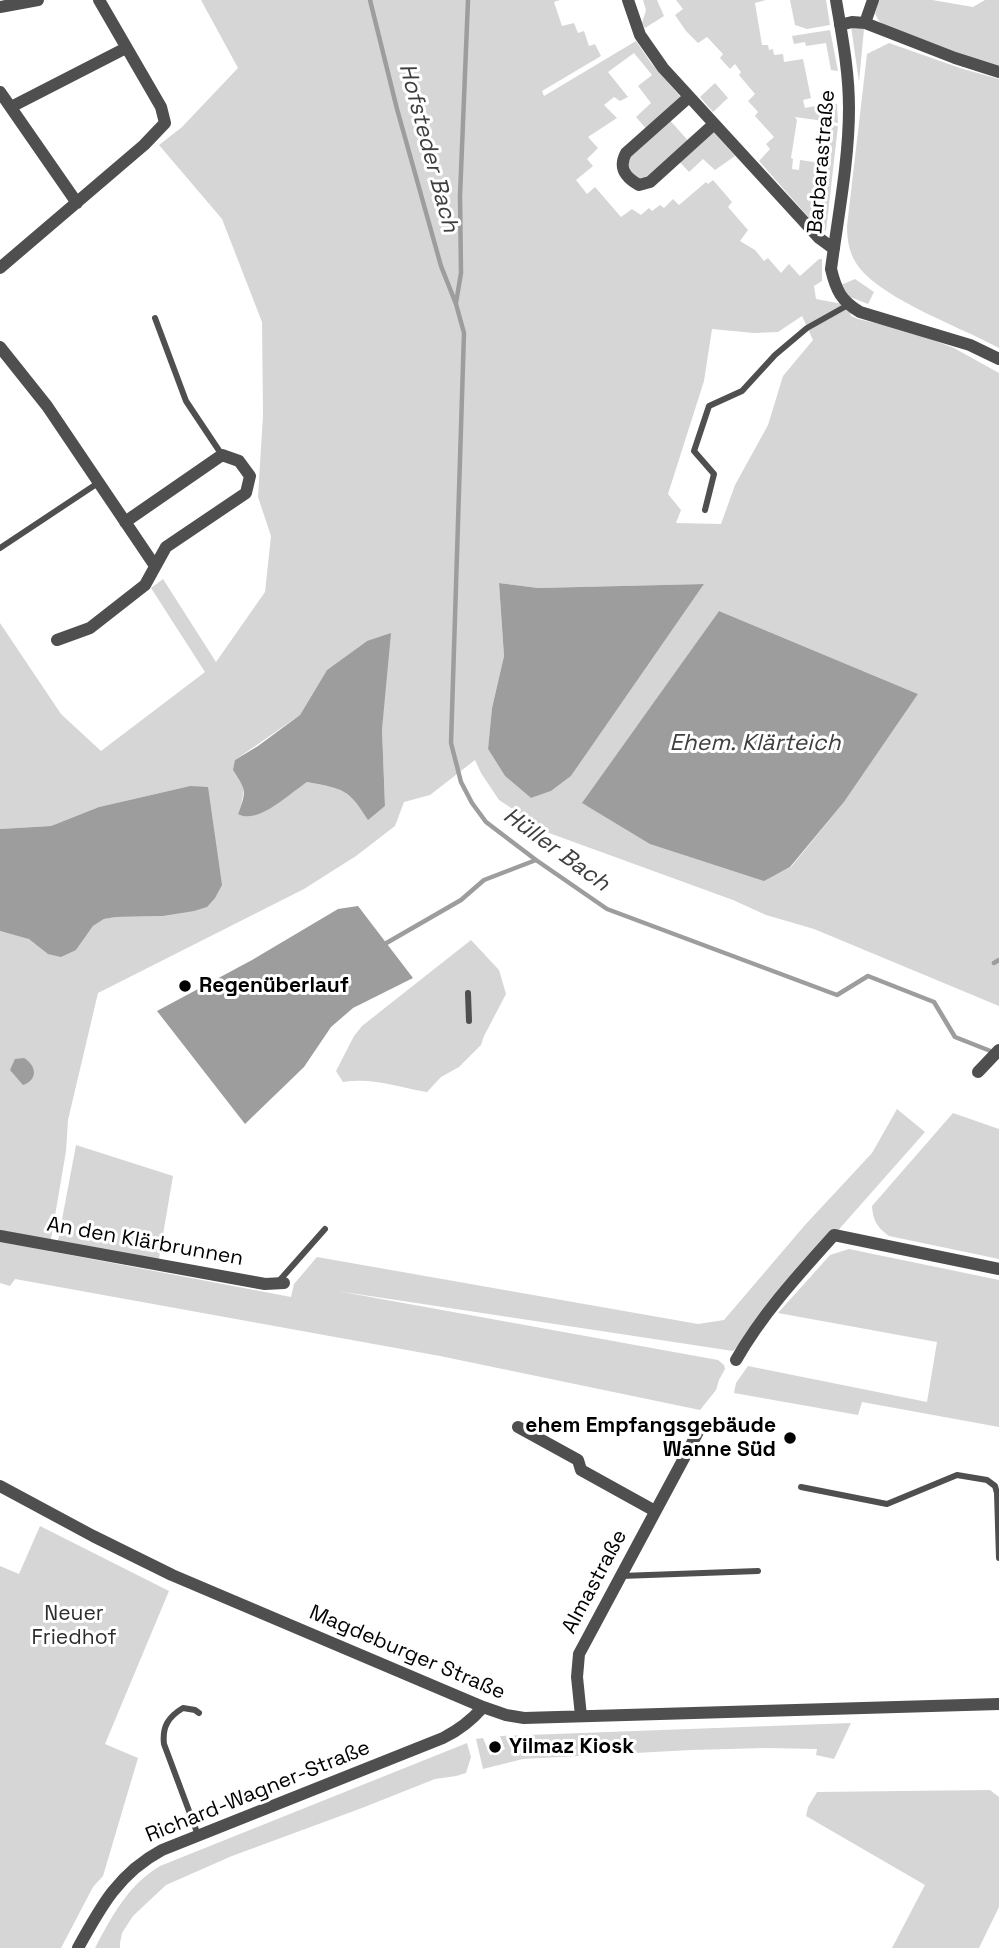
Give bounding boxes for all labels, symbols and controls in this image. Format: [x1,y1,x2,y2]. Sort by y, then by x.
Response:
water label: Hofsteder Bach [392,61,464,235]
street label: Barbarastraße [803,89,841,235]
water label: Ehem. Klärteich [669,730,841,758]
water label: Hüller Bach [497,802,615,898]
place label: Regenüberlauf [199,973,349,999]
marker: Regenüberlauf [177,978,193,994]
street label: An den Klärbrunnen [45,1212,245,1272]
place label: ehem Empfangsgebäude Wanne Süd [525,1413,776,1463]
marker: ehem Empfangsgebäude Wanne Süd [782,1430,798,1446]
street label: Almastraße [557,1526,633,1638]
street label: Magdeburger Straße [305,1600,509,1706]
park label: Neuer Friedhof [31,1601,117,1651]
place label: Yilmaz Kiosk [509,1734,634,1760]
street label: Richard-Wagner-Straße [142,1735,374,1849]
marker: Yilmaz Kiosk [487,1739,503,1755]

